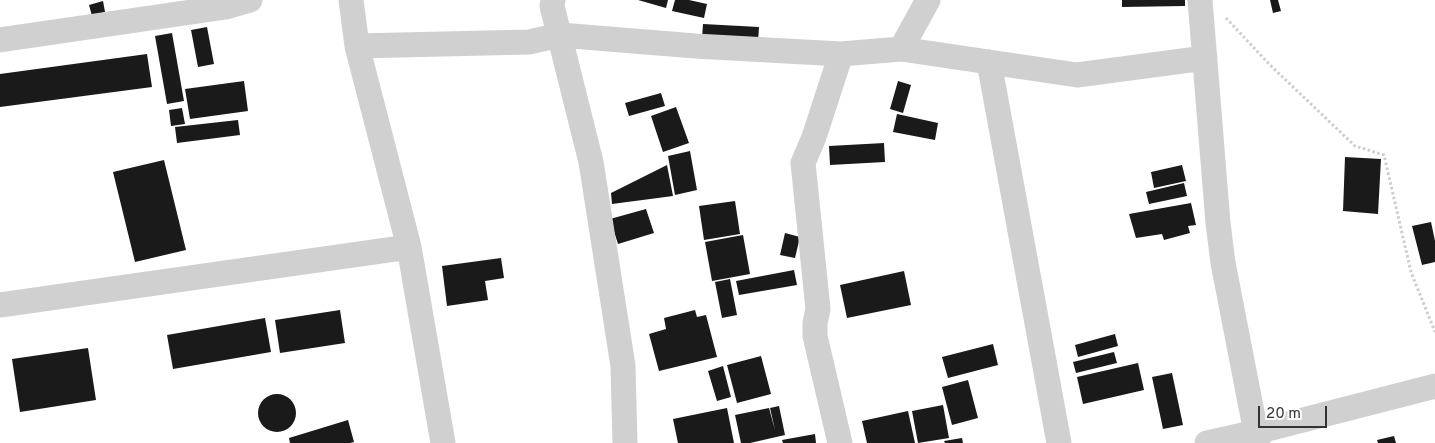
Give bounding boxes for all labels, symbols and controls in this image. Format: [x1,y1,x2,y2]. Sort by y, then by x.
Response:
scale bar [1260,396,1329,428]
text: 20 m [1266,405,1301,424]

